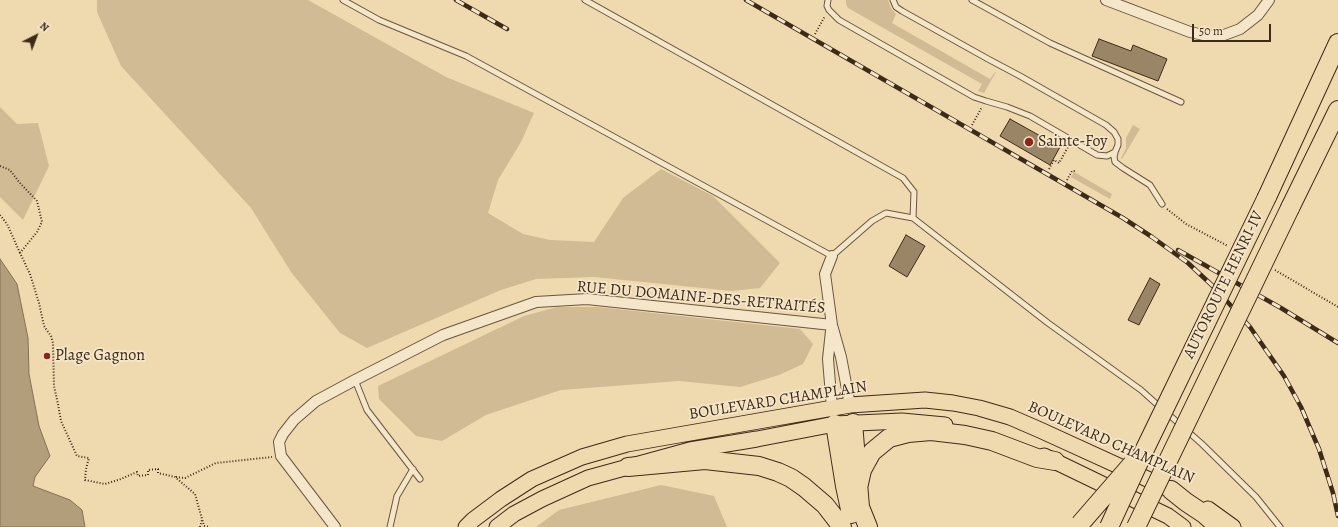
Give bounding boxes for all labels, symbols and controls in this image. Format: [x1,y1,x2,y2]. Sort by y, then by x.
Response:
north arrow [16,16,56,56]
scale bar [1194,16,1273,42]
text: N [36,18,52,35]
text: 50 m [1199,23,1223,39]
place label: Sainte-Foy [1038,132,1107,152]
marker: Sainte-Foy [1023,136,1035,148]
street label: AUTOROUTE HENRI-IV [1180,208,1268,362]
street label: RUE DU DOMAINE-DES-RETRAITÉS [576,278,826,318]
place label: Plage Gagnon [55,346,145,366]
marker: Plage Gagnon [42,351,52,361]
street label: BOULEVARD CHAMPLAIN [688,377,868,425]
street label: BOULEVARD CHAMPLAIN [1025,398,1197,488]

